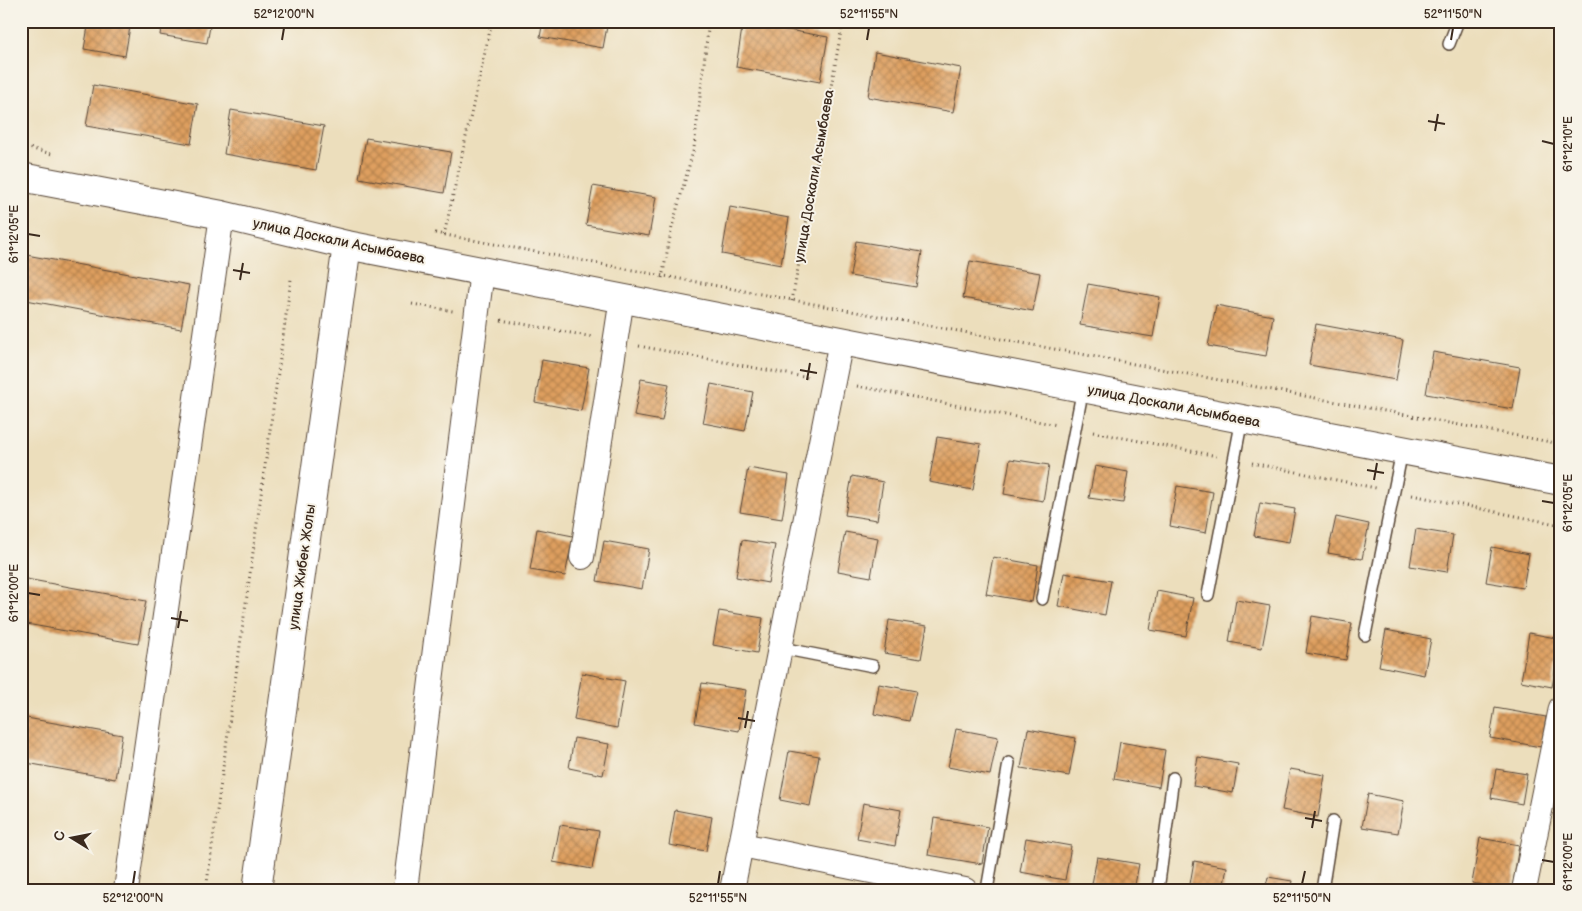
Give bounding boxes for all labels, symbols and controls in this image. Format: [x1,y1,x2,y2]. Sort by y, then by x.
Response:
text: 52°12'00"N [253,7,315,22]
text: 52°11'55"N [840,7,898,22]
text: 52°11'50"N [1424,7,1482,22]
street label: улица Доскали Асымбаева [790,87,838,264]
text: 61°12'10"E [1561,116,1576,172]
text: 61°12'05"E [7,205,22,263]
street label: улица Доскали Асымбаева [251,214,427,268]
street label: улица Доскали Асымбаева [1086,381,1263,431]
text: 61°12'05"E [1561,474,1576,532]
street label: улица Жибек Жолы [285,503,319,631]
text: 61°12'00"E [7,564,22,622]
north arrow [48,814,98,864]
text: С [50,829,69,842]
text: 61°12'00"E [1561,833,1576,891]
text: 52°12'00"N [102,891,164,906]
text: 52°11'55"N [689,891,747,906]
text: 52°11'50"N [1273,891,1331,906]

